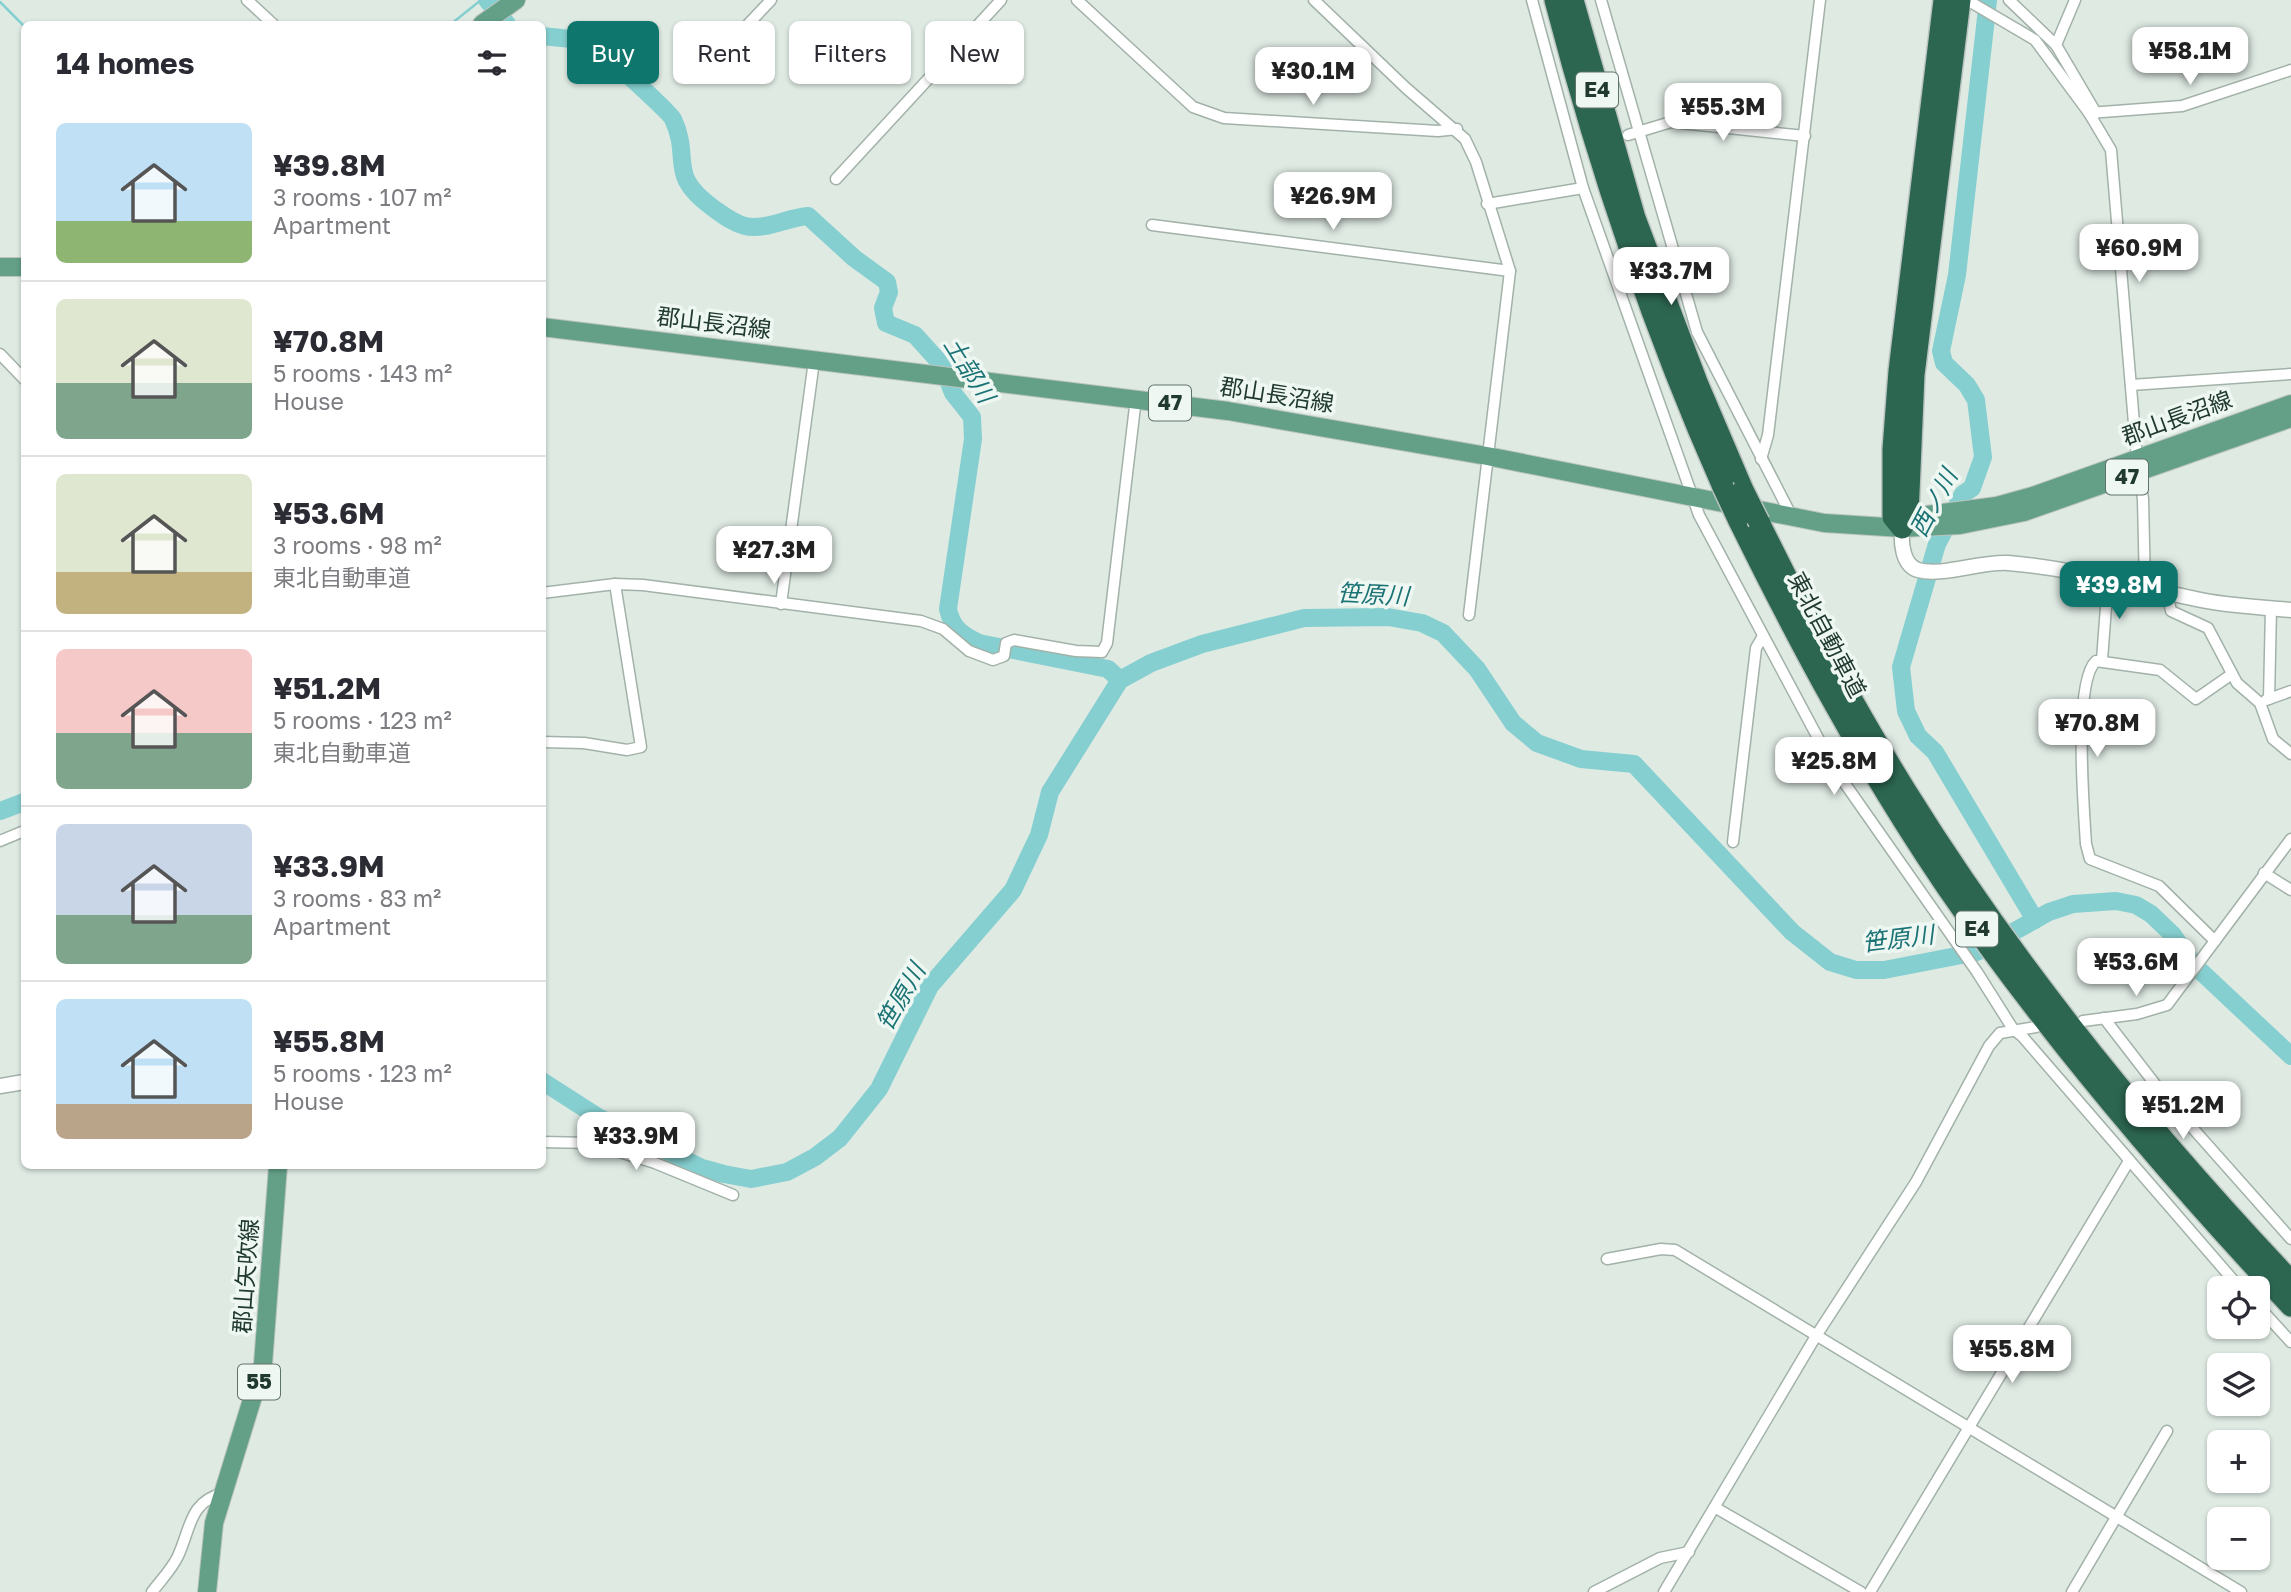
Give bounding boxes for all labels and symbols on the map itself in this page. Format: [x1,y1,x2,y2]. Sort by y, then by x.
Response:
pin: ¥58.1M [2133,28,2247,87]
pin: ¥30.1M [1256,48,1370,107]
road number: E4 [1576,72,1618,108]
pin: ¥55.3M [1666,83,1780,143]
pin: ¥26.9M [1276,173,1390,232]
pin: ¥60.9M [2082,224,2196,284]
pin: ¥33.7M [1614,247,1728,307]
street label: 郡山長沼線 [655,301,773,343]
water label: 土部川 [939,331,1003,410]
street label: 郡山長沼線 [1218,371,1336,417]
street label: 郡山長沼線 [2118,384,2235,450]
road number: 47 [1149,386,1191,420]
road number: 47 [2106,460,2148,494]
water label: 西ノ川 [1903,461,1964,541]
pin: ¥27.3M [717,526,831,586]
pin: ¥39.8M [2062,562,2176,621]
street label: 東北自動車道 [1783,567,1873,702]
water label: 笹原川 [1336,577,1413,610]
pin: ¥70.8M [2040,700,2154,759]
pin: ¥25.8M [1777,738,1891,797]
road number: E4 [1956,912,1998,946]
water label: 笹原川 [1860,918,1938,956]
pin: ¥53.6M [2079,939,2193,998]
water label: 笹原川 [869,955,932,1035]
pin: ¥51.2M [2126,1082,2240,1141]
pin: ¥33.9M [579,1112,693,1172]
street label: 郡山矢吹線 [227,1218,263,1334]
pin: ¥55.8M [1955,1326,2069,1385]
road number: 55 [238,1364,280,1400]

